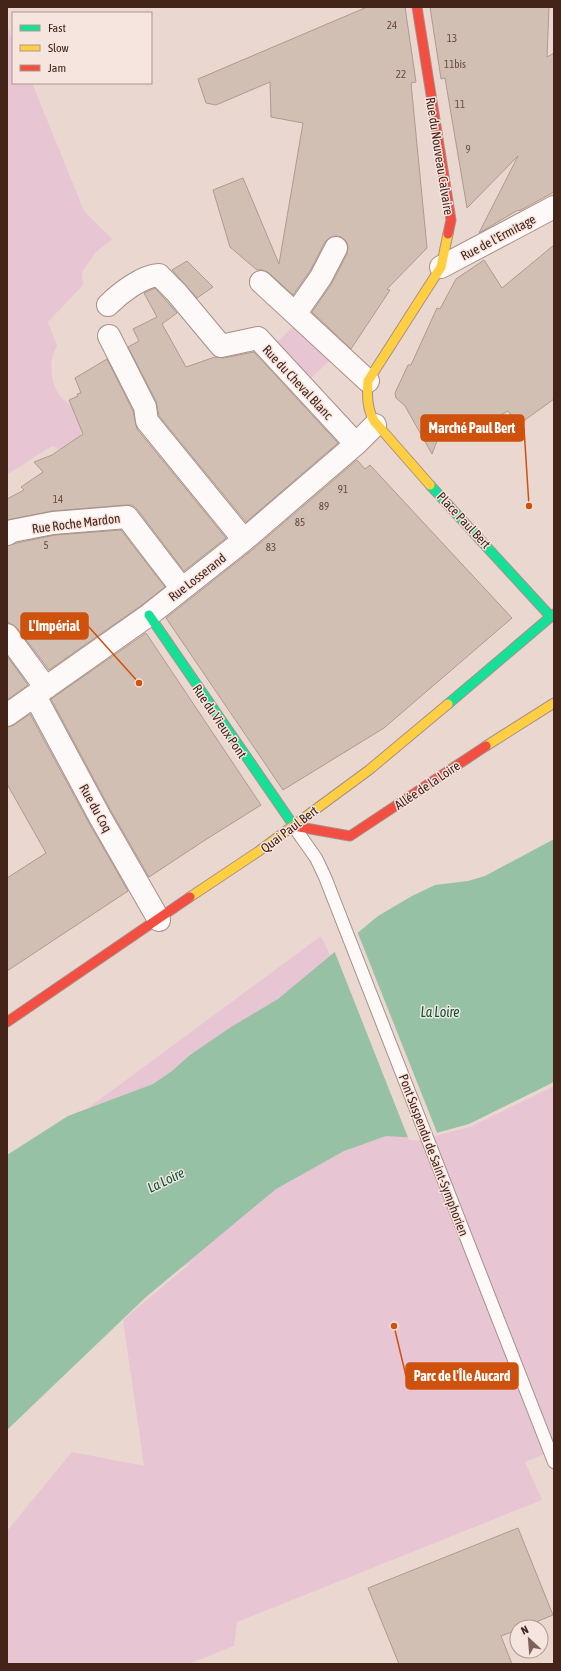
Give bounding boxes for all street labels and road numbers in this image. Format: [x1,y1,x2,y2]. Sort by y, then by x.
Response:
street label: Rue du Nouveau Calvaire [423,96,456,216]
street label: Rue de l'Ermitage [458,211,538,263]
street label: Rue du Cheval Blanc [259,342,336,423]
street label: Place Paul Bert [434,489,494,552]
street label: Rue Roche Mardon [31,511,121,536]
street label: Rue Losserand [166,550,229,604]
street label: Rue du Vieux Pont [189,682,250,761]
street label: Allée de la Loire [392,758,463,813]
street label: Rue du Coq [76,782,115,835]
street label: Quai Paul Bert [258,803,321,856]
street label: Pont Suspendu de Saint-Symphorien [396,1072,471,1238]

